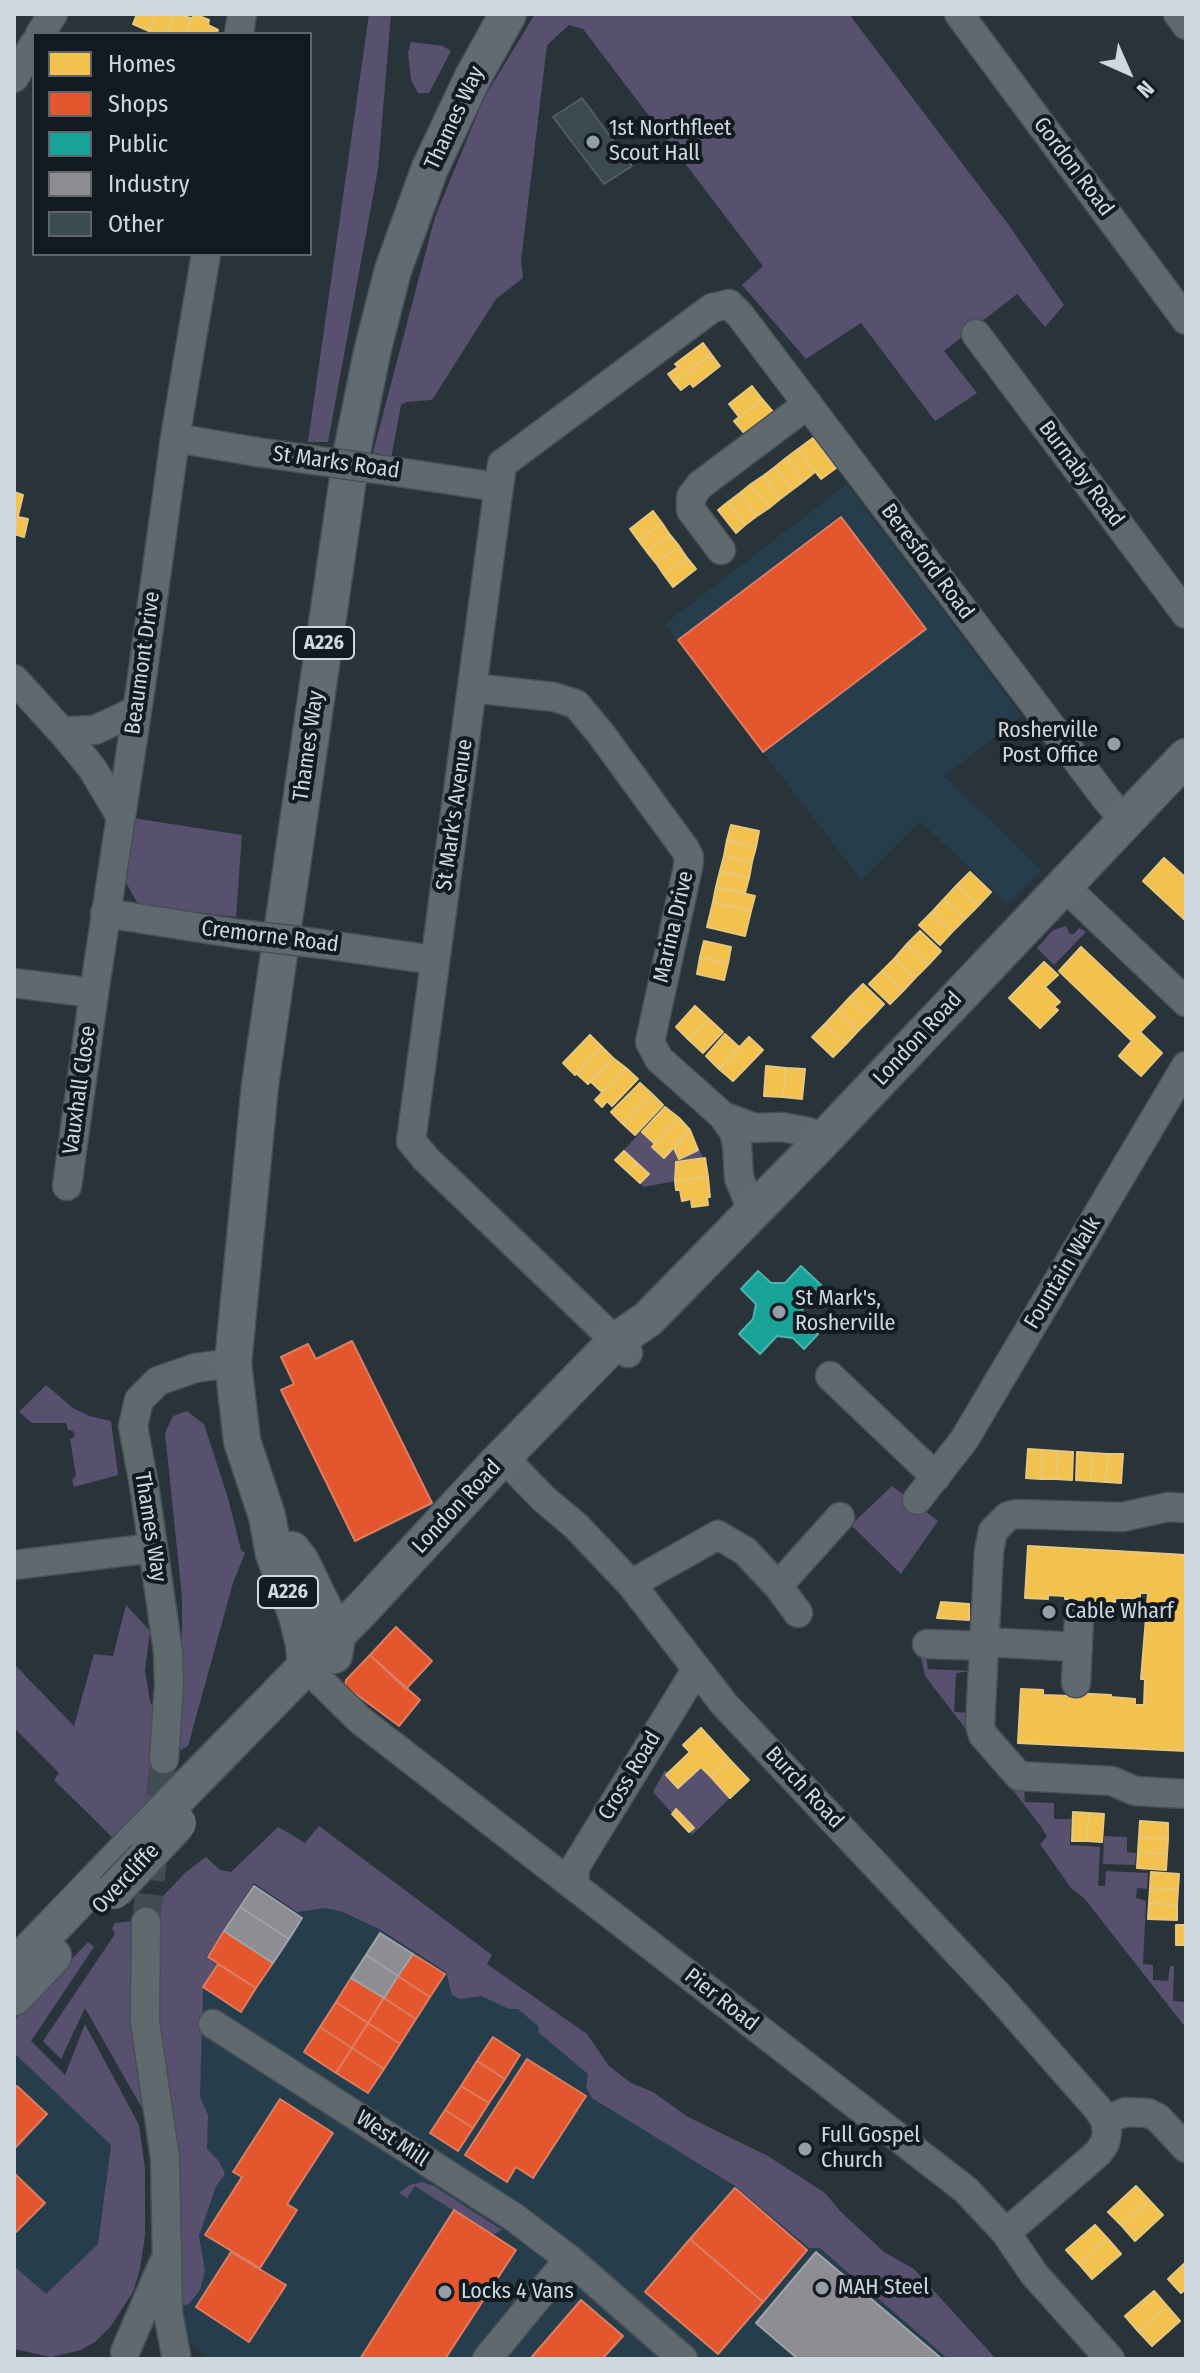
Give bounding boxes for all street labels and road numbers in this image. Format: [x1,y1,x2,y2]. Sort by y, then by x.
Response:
street label: Thames Way [420,62,490,174]
street label: Gordon Road [1027,112,1119,222]
street label: Burnaby Road [1033,416,1129,532]
street label: St Marks Road [271,441,401,485]
street label: Beresford Road [875,499,979,625]
street label: Beaumont Drive [120,590,166,736]
road number: A226 [294,627,354,659]
street label: Thames Way [288,689,330,803]
street label: St Mark's Avenue [431,738,479,892]
street label: Marina Drive [648,869,700,985]
street label: Cremorne Road [200,915,340,959]
street label: London Road [868,987,968,1091]
street label: Vauxhall Close [58,1024,102,1156]
street label: Fountain Walk [1019,1212,1107,1334]
street label: London Road [407,1455,507,1559]
street label: Thames Way [128,1470,172,1584]
road number: A226 [258,1576,318,1608]
street label: Cross Road [593,1727,667,1825]
street label: Burch Road [759,1742,849,1834]
street label: Overcliffe [87,1838,165,1920]
street label: Pier Road [679,1963,763,2037]
street label: West Mill [351,2105,433,2173]

